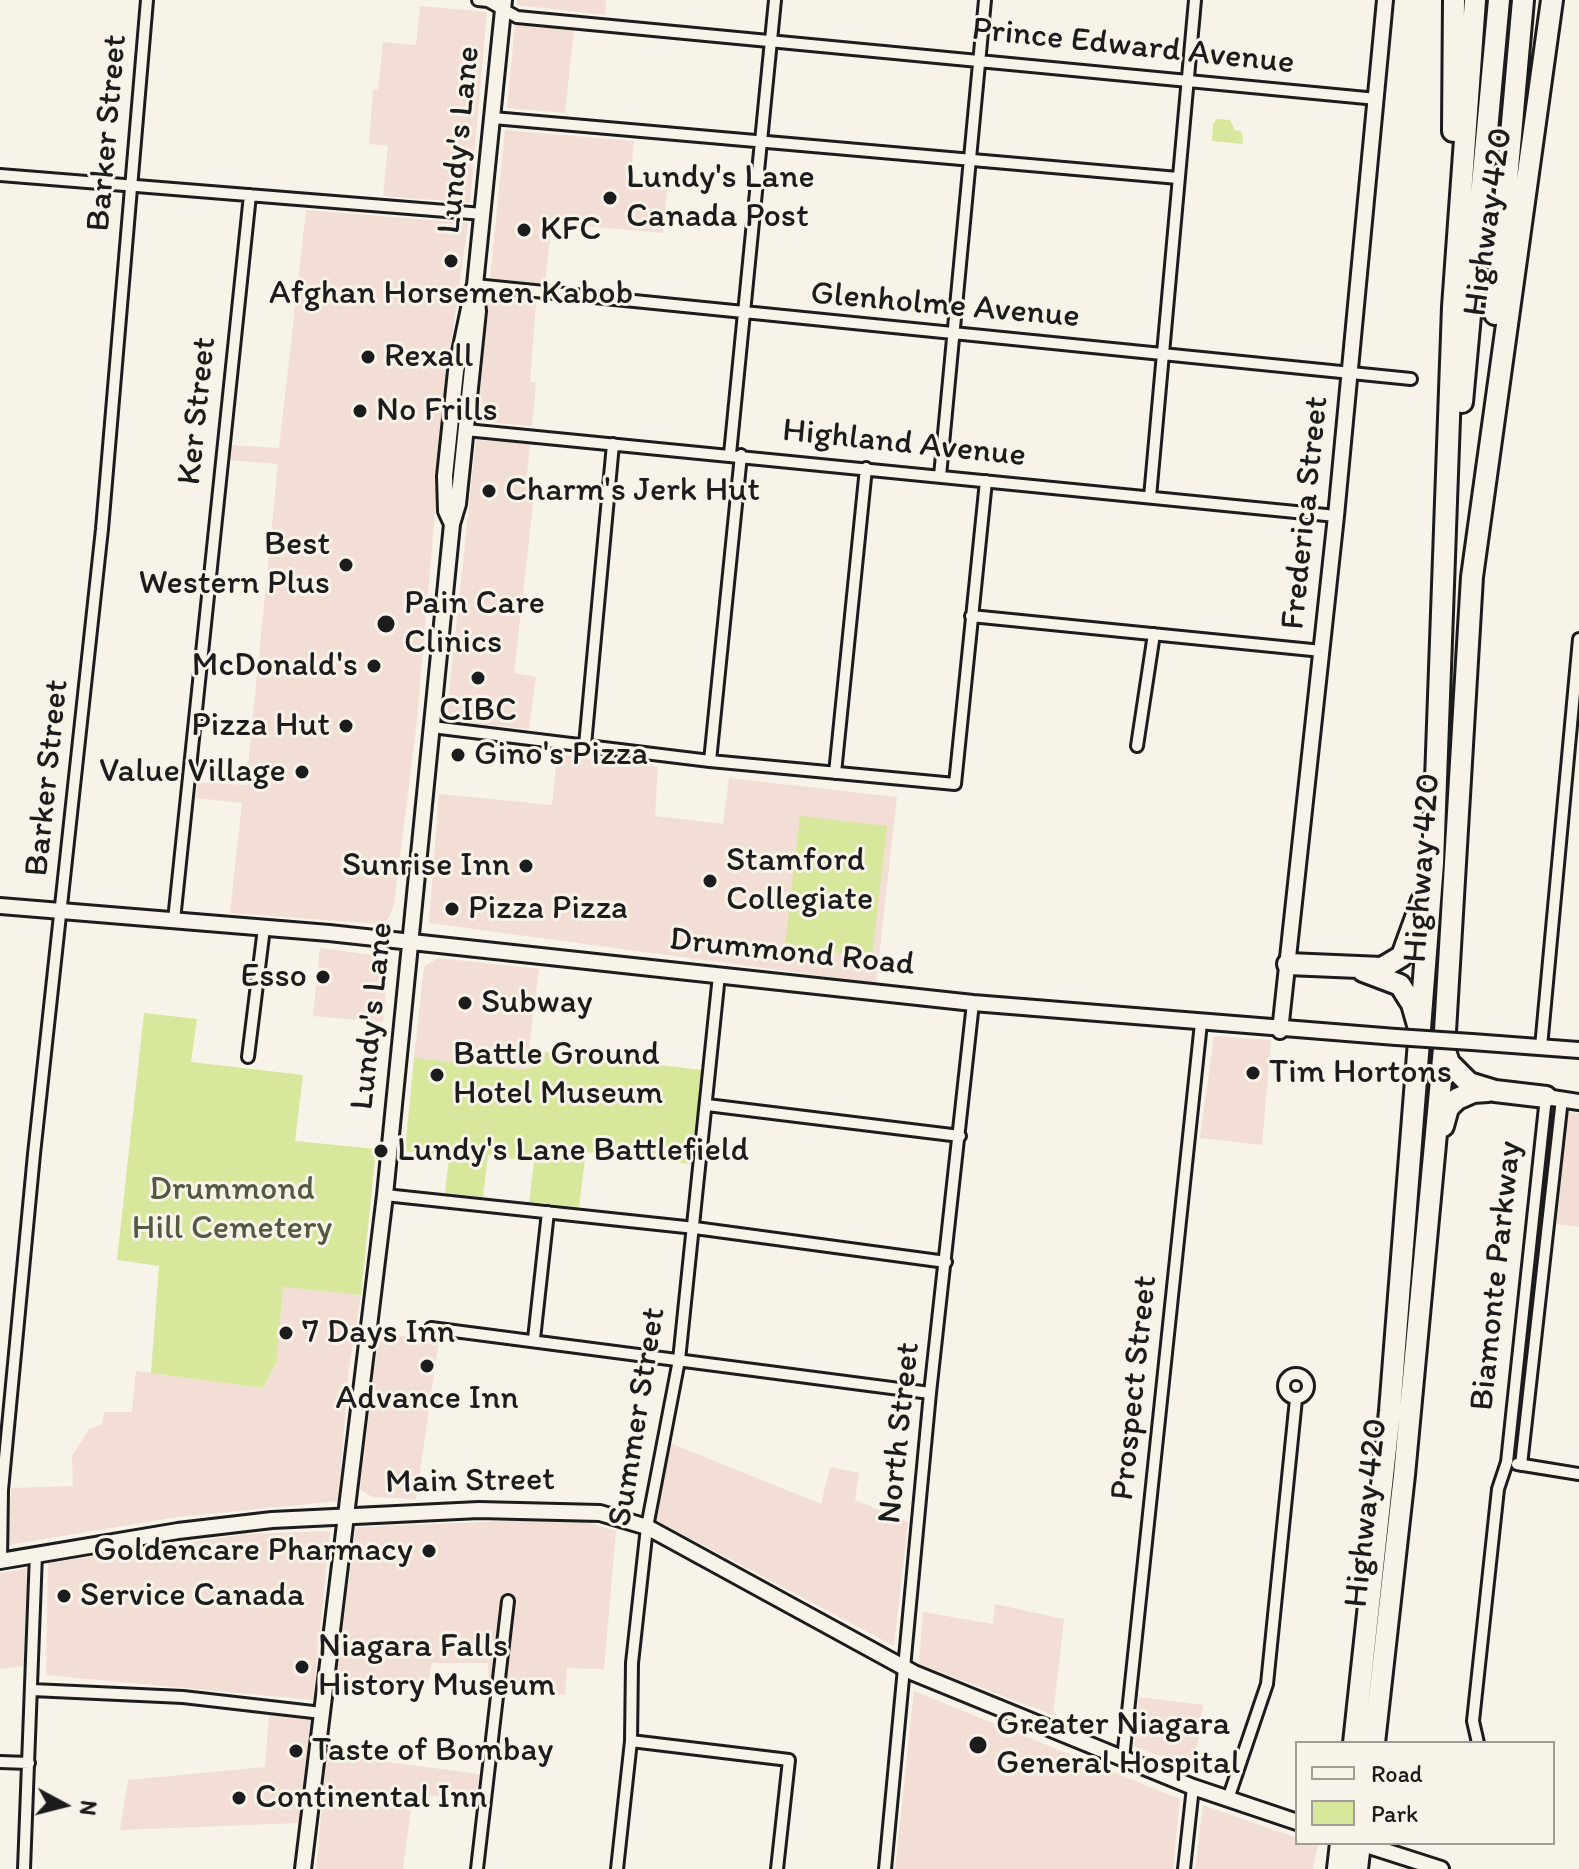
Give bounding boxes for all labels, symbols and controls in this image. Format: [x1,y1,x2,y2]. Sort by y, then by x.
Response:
street label: Prince Edward Avenue [970,10,1296,84]
street label: Barker Street [79,33,137,233]
street label: Lundy's Lane [430,44,490,236]
street label: Highway 420 [1456,125,1522,319]
place label: Lundy's Lane Canada Post [626,158,815,238]
marker: Lundy's Lane Canada Post [601,189,619,207]
place label: KFC [540,210,601,250]
marker: KFC [515,221,533,239]
marker: Afghan Horsemen Kabob [442,252,460,270]
place label: Afghan Horsemen Kabob [269,274,633,314]
street label: Glenholme Avenue [809,274,1081,338]
street label: Ker Street [170,335,226,487]
place label: Rexall [384,337,473,377]
marker: Rexall [359,348,377,366]
place label: No Frills [376,391,498,431]
street label: Frederica Street [1273,394,1339,632]
marker: No Frills [351,402,369,420]
street label: Highland Avenue [780,411,1028,477]
place label: Charm's Jerk Hut [505,471,760,511]
marker: Charm's Jerk Hut [480,482,498,500]
place label: Best Western Plus [139,525,330,604]
marker: Best Western Plus [337,556,355,574]
place label: Pain Care Clinics [404,584,545,664]
marker: Pain Care Clinics [375,613,397,635]
place label: McDonald's [192,646,358,686]
marker: McDonald's [365,657,383,675]
marker: CIBC [469,669,487,687]
street label: Barker Street [17,678,79,878]
place label: CIBC [439,691,517,731]
place label: Pizza Hut [191,706,330,746]
marker: Pizza Hut [337,717,355,735]
place label: Gino's Pizza [474,735,648,775]
marker: Gino's Pizza [449,746,467,764]
place label: Value Village [99,752,286,792]
marker: Value Village [293,763,311,781]
street label: Highway 420 [1396,772,1450,964]
place label: Stamford Collegiate [726,841,873,920]
place label: Sunrise Inn [342,846,510,886]
marker: Sunrise Inn [517,857,535,875]
marker: Stamford Collegiate [701,872,719,890]
place label: Pizza Pizza [468,889,628,929]
marker: Pizza Pizza [443,900,461,918]
street label: Lundy's Lane [343,920,403,1112]
street label: Drummond Road [667,920,917,986]
place label: Esso [241,957,307,997]
marker: Esso [314,968,332,986]
place label: Subway [481,983,593,1023]
marker: Subway [456,994,474,1012]
place label: Battle Ground Hotel Museum [453,1035,663,1114]
place label: Tim Hortons [1269,1053,1452,1093]
marker: Tim Hortons [1244,1064,1262,1082]
marker: Battle Ground Hotel Museum [428,1066,446,1084]
place label: Lundy's Lane Battlefield [397,1131,749,1171]
street label: Biamonte Parkway [1463,1139,1531,1413]
marker: Lundy's Lane Battlefield [372,1142,390,1160]
park label: Drummond Hill Cemetery [132,1170,332,1250]
street label: Prospect Street [1103,1274,1167,1502]
street label: Summer Street [601,1305,675,1529]
place label: 7 Days Inn [302,1313,455,1353]
marker: 7 Days Inn [277,1324,295,1342]
street label: North Street [870,1340,930,1526]
marker: Advance Inn [418,1357,436,1375]
place label: Advance Inn [335,1379,519,1419]
street label: Highway 420 [1337,1416,1397,1610]
street label: Main Street [385,1460,555,1504]
place label: Goldencare Pharmacy [93,1531,413,1571]
marker: Goldencare Pharmacy [420,1542,438,1560]
place label: Service Canada [80,1576,305,1616]
marker: Service Canada [55,1587,73,1605]
place label: Niagara Falls History Museum [318,1627,556,1706]
marker: Niagara Falls History Museum [293,1658,311,1676]
place label: Greater Niagara General Hospital [996,1705,1240,1784]
place label: Taste of Bombay [312,1731,553,1771]
marker: Greater Niagara General Hospital [967,1734,989,1756]
legend [1295,1741,1555,1845]
marker: Taste of Bombay [287,1742,305,1760]
text: Road [1371,1759,1423,1788]
north arrow [24,1765,104,1845]
place label: Continental Inn [255,1778,487,1818]
marker: Continental Inn [230,1789,248,1807]
text: N [74,1799,103,1817]
text: Park [1371,1799,1418,1828]

